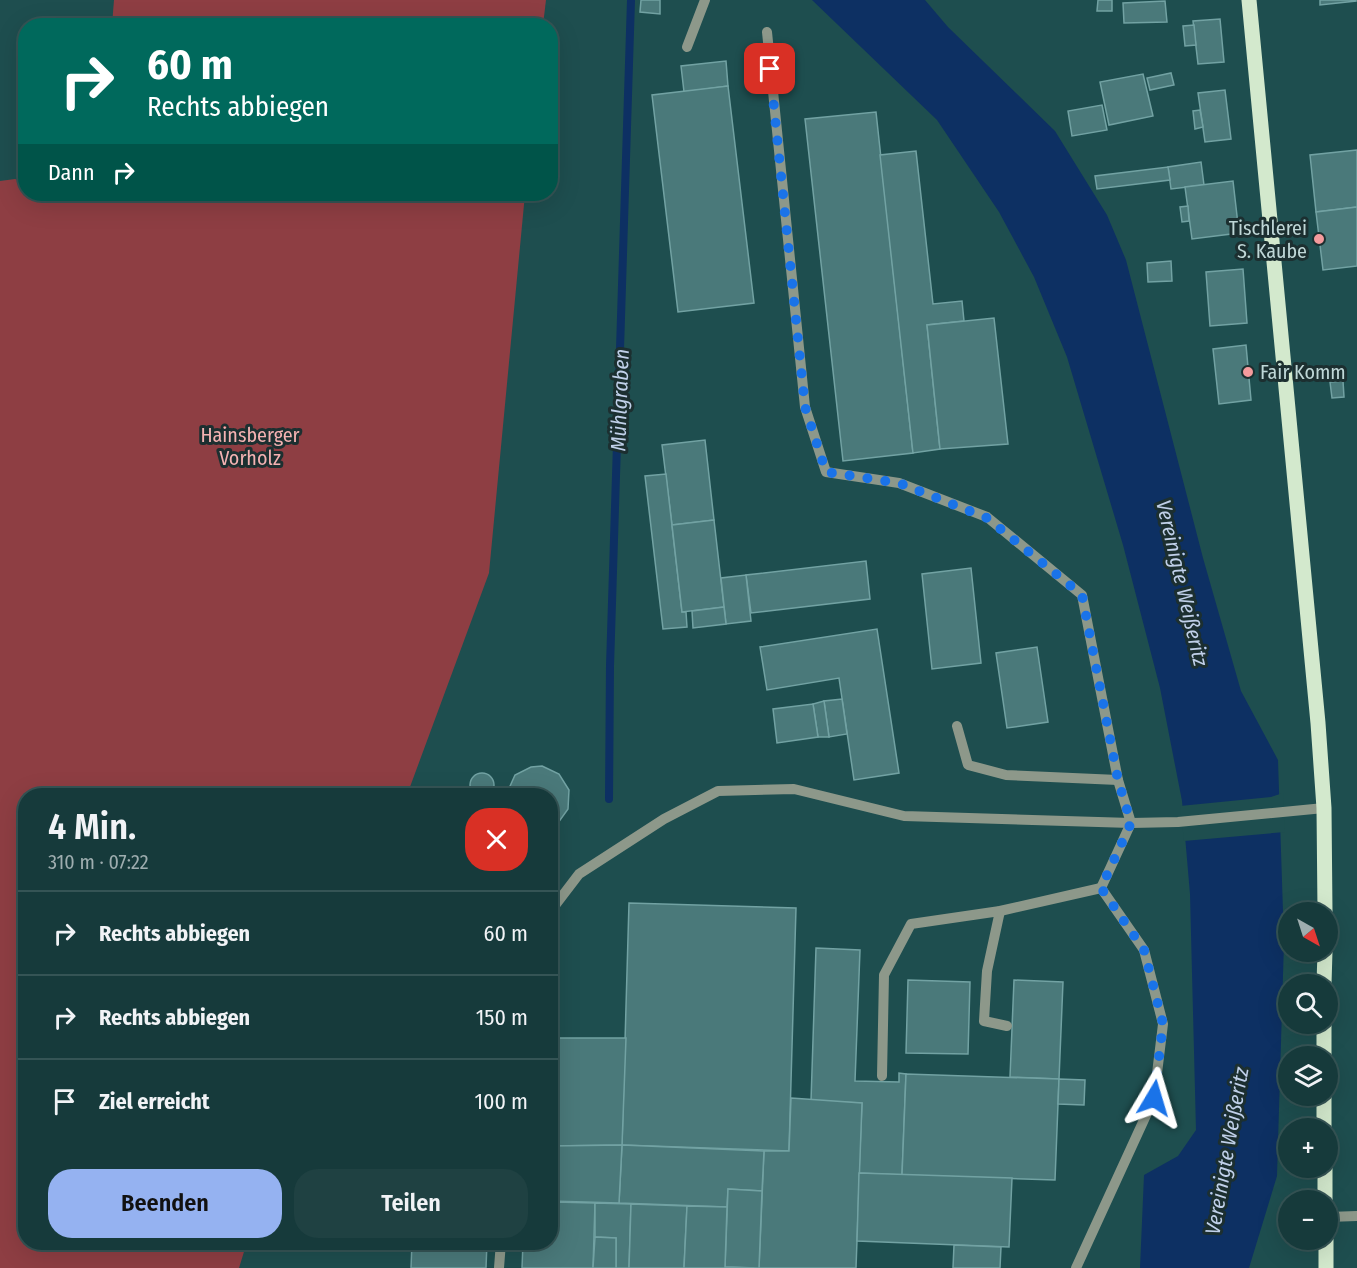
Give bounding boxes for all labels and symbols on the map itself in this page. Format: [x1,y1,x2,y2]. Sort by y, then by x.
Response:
pin [744,43,795,94]
place label: Tischlerei S. Kaube [1229,216,1307,263]
marker: Tischlerei S. Kaube [1312,232,1326,246]
water label: Mühlgraben [605,348,635,452]
place label: Fair Komm [1260,360,1346,384]
marker: Fair Komm [1241,365,1255,379]
park label: Hainsberger Vorholz [200,423,300,470]
water label: Vereinigte Weißeritz [1150,497,1214,669]
north arrow [1278,902,1338,962]
water label: Vereinigte Weißeritz [1199,1064,1255,1237]
position arrow [1122,1066,1186,1130]

